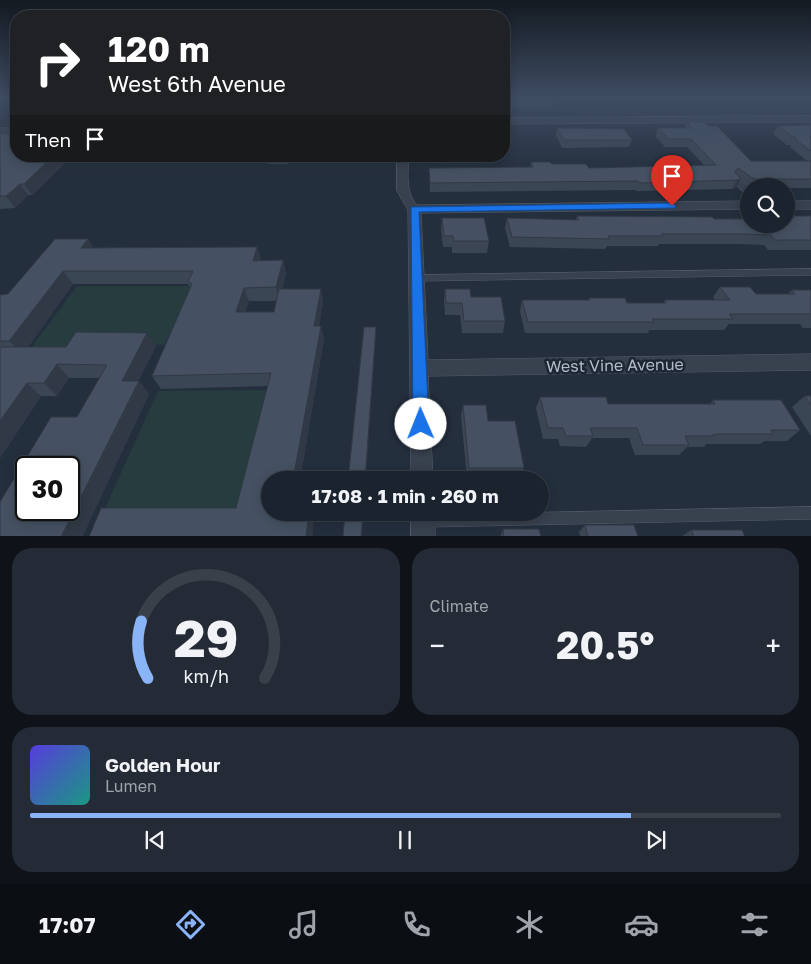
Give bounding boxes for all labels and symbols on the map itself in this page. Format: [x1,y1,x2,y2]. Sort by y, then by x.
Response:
pin [651,155,693,206]
street label: West Vine Avenue [546,354,684,376]
position arrow [394,397,446,449]
speed limit sign: 30 [15,456,80,521]

